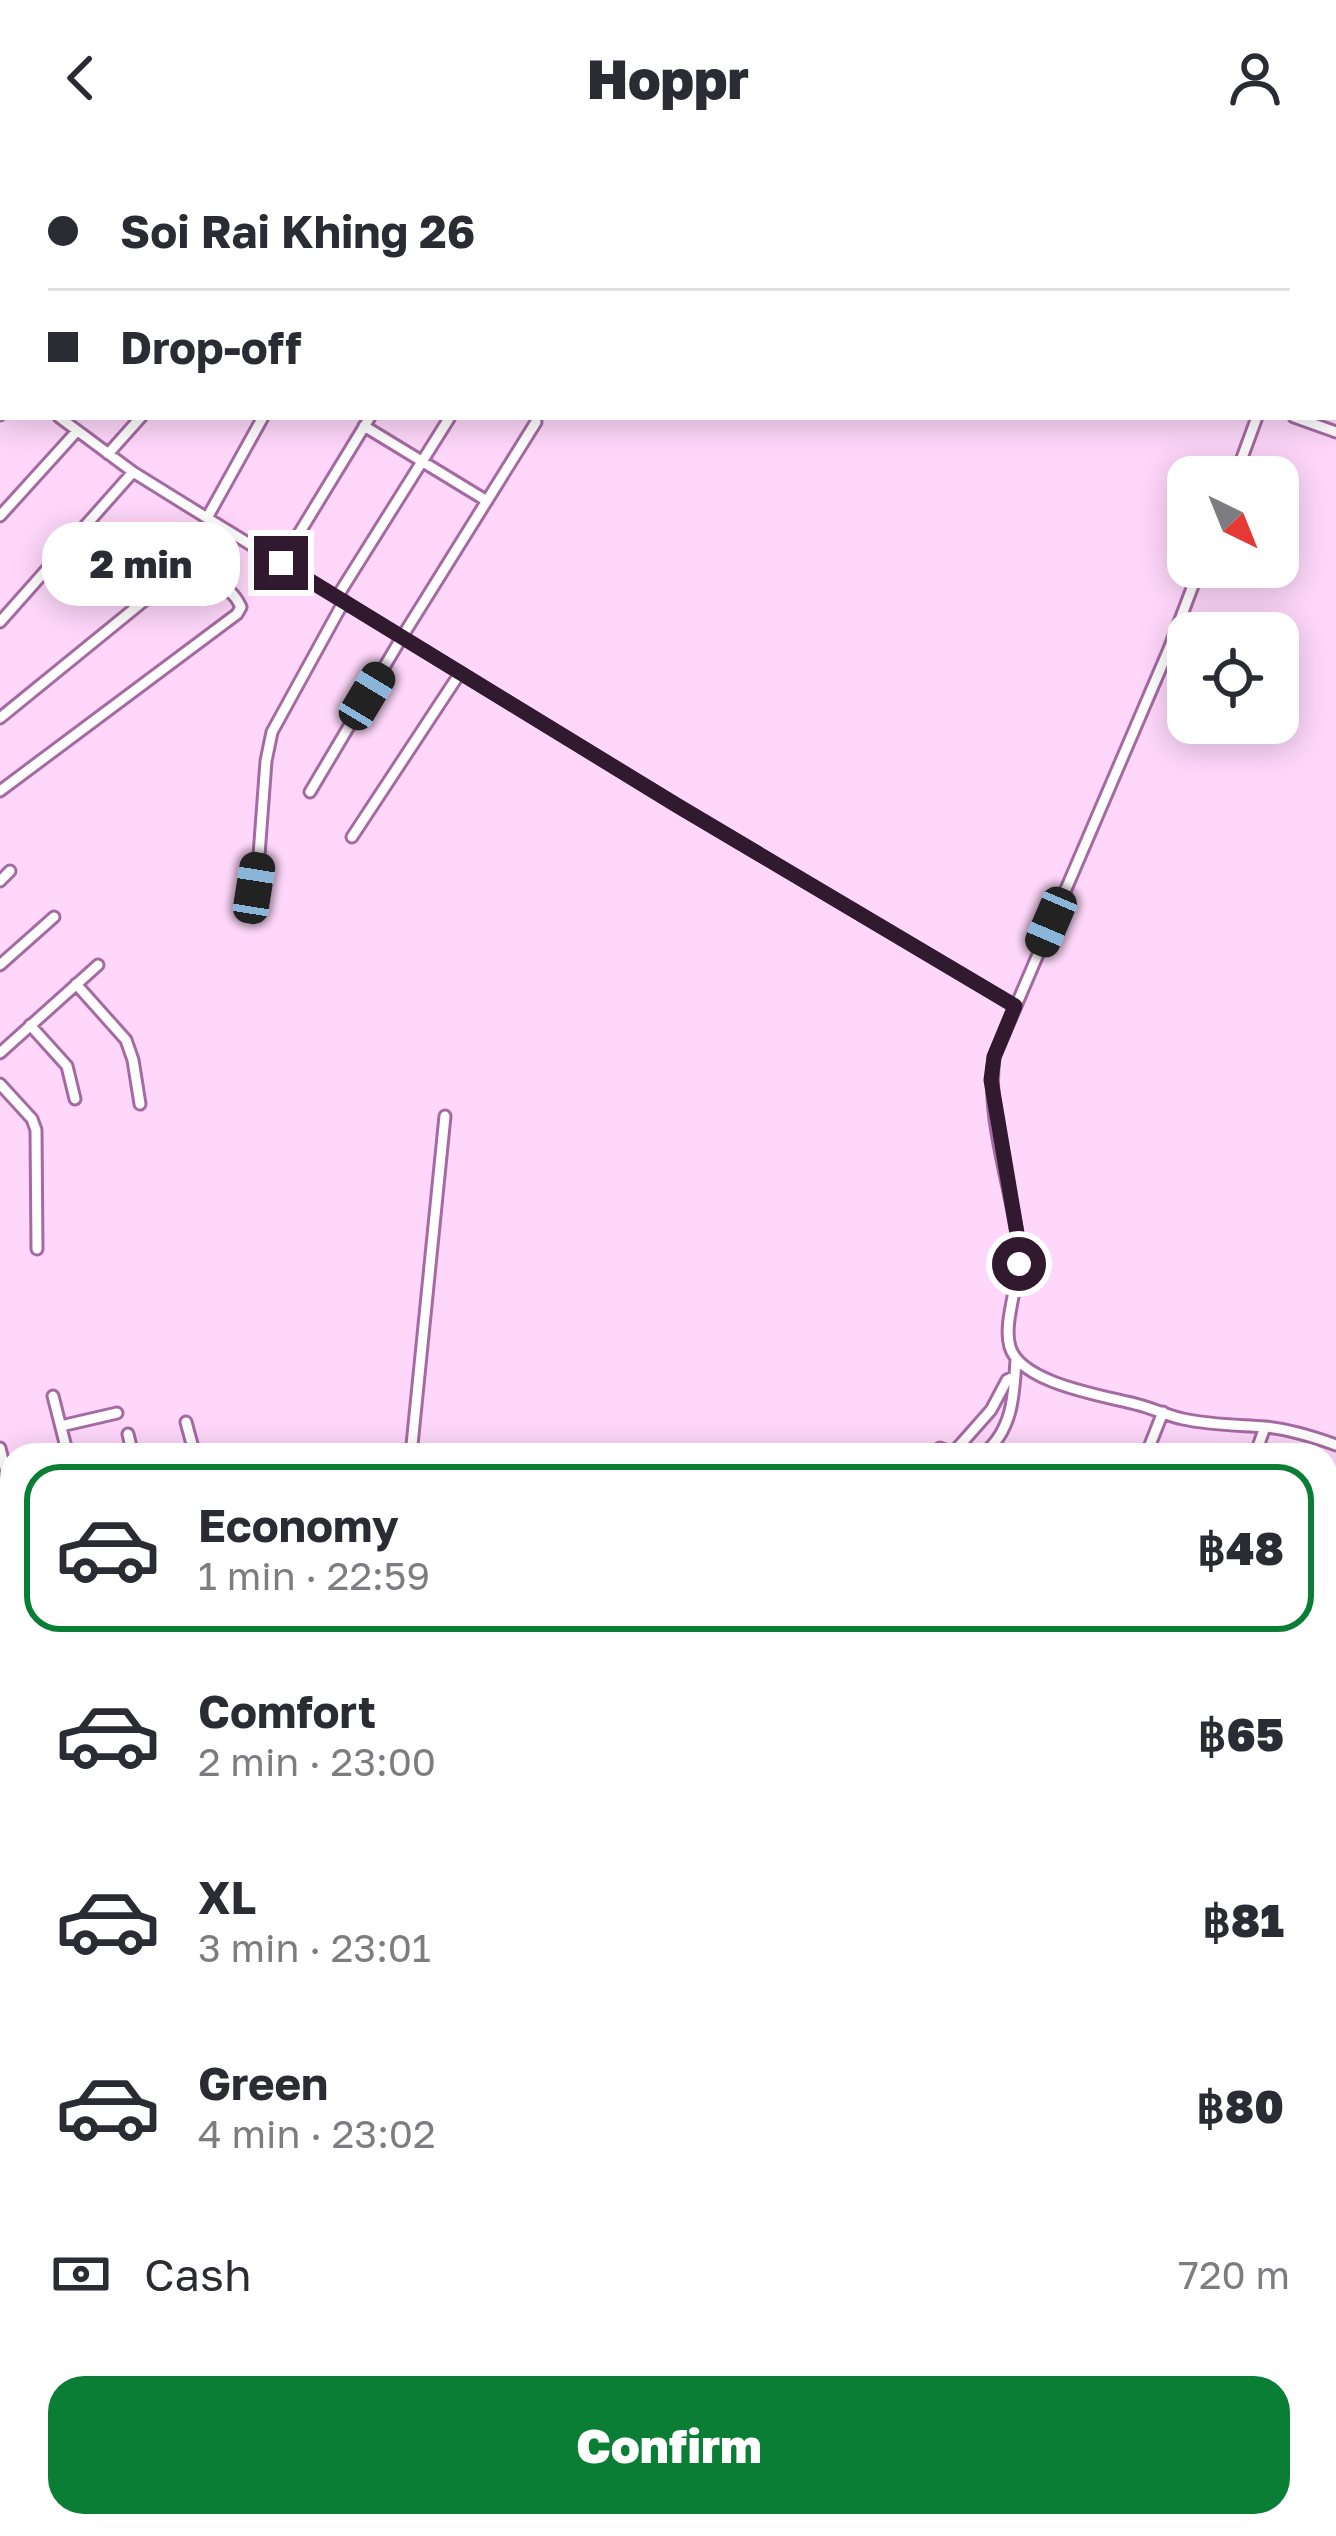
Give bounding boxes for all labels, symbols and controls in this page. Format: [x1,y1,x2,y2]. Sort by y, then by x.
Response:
icon: back [48,45,114,111]
icon: person [1222,45,1288,111]
text: Hoppr [587,46,749,111]
text: Soi Rai Khing 26 [120,204,475,258]
text: Drop-off [120,320,301,374]
north arrow [1167,456,1299,588]
map controls [1167,456,1299,744]
callout: 2 min [41,521,239,605]
route end [254,536,308,590]
text: 2 min [90,540,192,587]
button: locate [1167,612,1299,744]
car [333,656,401,736]
car [231,850,277,926]
car [1020,882,1082,962]
route start [992,1237,1046,1291]
icon: car [54,1494,162,1602]
text: Economy [198,1498,399,1552]
text: ฿48 [1197,1521,1284,1575]
text: 1 min · 22:59 [198,1552,430,1599]
icon: car [54,1680,162,1788]
text: Comfort [198,1684,376,1738]
text: ฿65 [1198,1707,1284,1761]
text: 2 min · 23:00 [198,1738,436,1785]
icon: car [54,1866,162,1974]
text: XL [198,1870,256,1924]
text: ฿81 [1202,1893,1284,1947]
text: 3 min · 23:01 [198,1924,431,1971]
icon: car [54,2052,162,2160]
text: Green [198,2056,328,2110]
text: ฿80 [1196,2079,1284,2133]
text: 4 min · 23:02 [198,2110,436,2157]
icon: cash [48,2241,114,2307]
text: Cash [144,2247,252,2301]
text: 720 m [1178,2251,1290,2298]
button: Confirm [48,2376,1290,2514]

